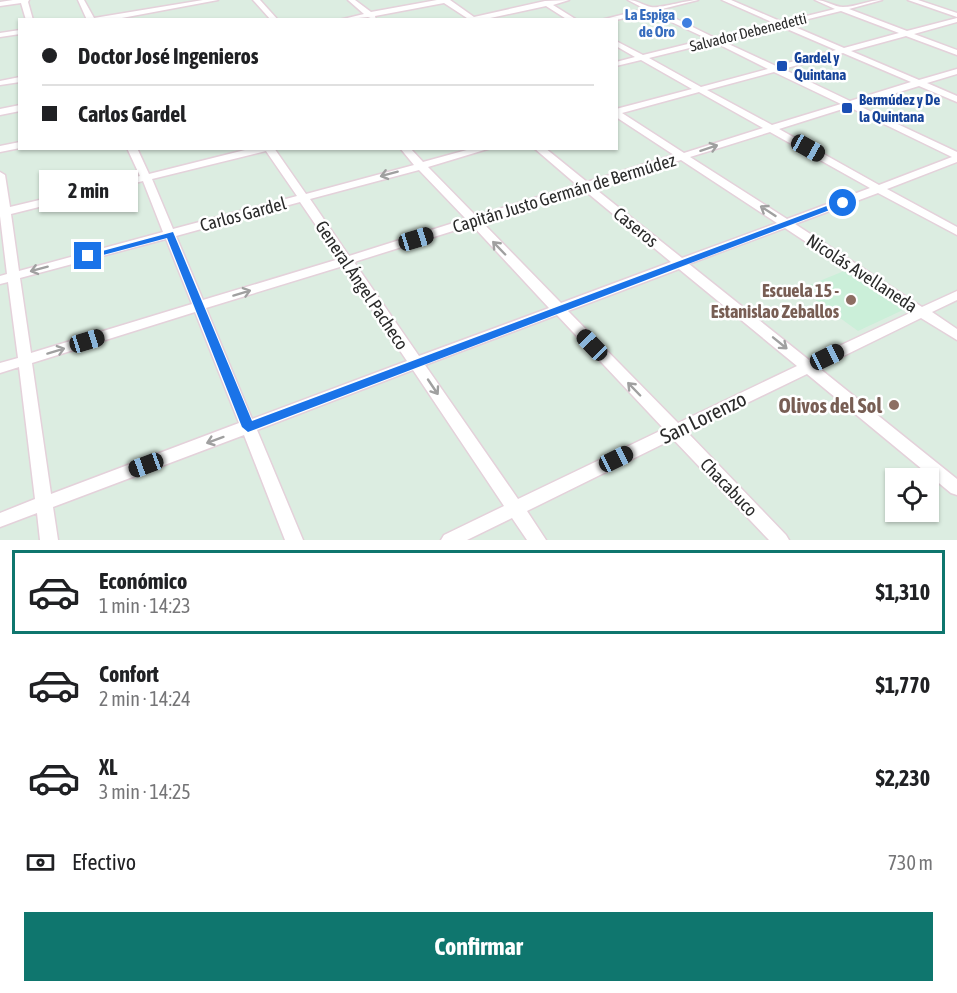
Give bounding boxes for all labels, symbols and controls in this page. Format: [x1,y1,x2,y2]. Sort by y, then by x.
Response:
place label: La Espiga de Oro [625,6,675,40]
street label: Salvador Debenedetti [688,9,808,55]
marker: La Espiga de Oro [680,16,694,30]
text: Doctor José Ingenieros [78,43,259,69]
place label: Gardel y Quintana [794,49,846,83]
marker: Gardel y Quintana [775,59,789,73]
place label: Bermúdez y De la Quintana [859,91,940,125]
text: Carlos Gardel [78,101,186,127]
marker: Bermúdez y De la Quintana [840,101,854,115]
car [788,131,828,165]
one-way arrow [699,142,718,153]
street label: Capitán Justo Germán de Bermúdez [450,149,679,237]
callout: 2 min [38,169,138,211]
one-way arrow [380,169,399,180]
text: 2 min [68,179,109,202]
route start [829,189,856,216]
street label: Carlos Gardel [198,192,289,236]
street label: Caseros [610,203,662,251]
one-way arrow [760,205,776,217]
street label: General Ángel Pacheco [311,217,413,353]
car [396,225,436,253]
street label: Nicolás Avellaneda [803,229,921,317]
one-way arrow [492,241,506,256]
route end [74,242,101,269]
one-way arrow [30,264,49,276]
place label: Escuela 15 - Estanislao Zeballos [711,280,840,322]
one-way arrow [232,287,251,298]
marker: Escuela 15 - Estanislao Zeballos [844,293,858,307]
car [573,326,611,364]
car [67,327,107,355]
one-way arrow [772,337,788,350]
car [807,341,847,373]
one-way arrow [46,344,65,355]
one-way arrow [427,379,439,395]
one-way arrow [627,381,642,396]
street label: San Lorenzo [656,386,750,448]
place label: Olivos del Sol [779,393,882,417]
marker: Olivos del Sol [887,398,901,412]
one-way arrow [206,435,225,446]
car [596,443,636,475]
car [126,450,166,480]
street label: Chacabuco [696,454,762,520]
map controls [885,468,939,522]
button: locate [885,468,939,522]
icon: car [27,565,81,619]
text: Económico [99,568,187,594]
text: $1,310 [875,579,930,605]
text: 1 min · 14:23 [99,594,191,617]
icon: car [27,658,81,712]
text: Confort [99,661,159,687]
text: $1,770 [875,672,930,698]
text: 2 min · 14:24 [99,687,191,710]
icon: car [27,751,81,805]
text: XL [99,754,117,780]
text: $2,230 [875,765,930,791]
text: 3 min · 14:25 [99,780,191,803]
icon: cash [24,846,57,879]
text: Efectivo [72,849,136,875]
text: 730 m [888,851,933,874]
button: Confirmar [24,912,933,981]

